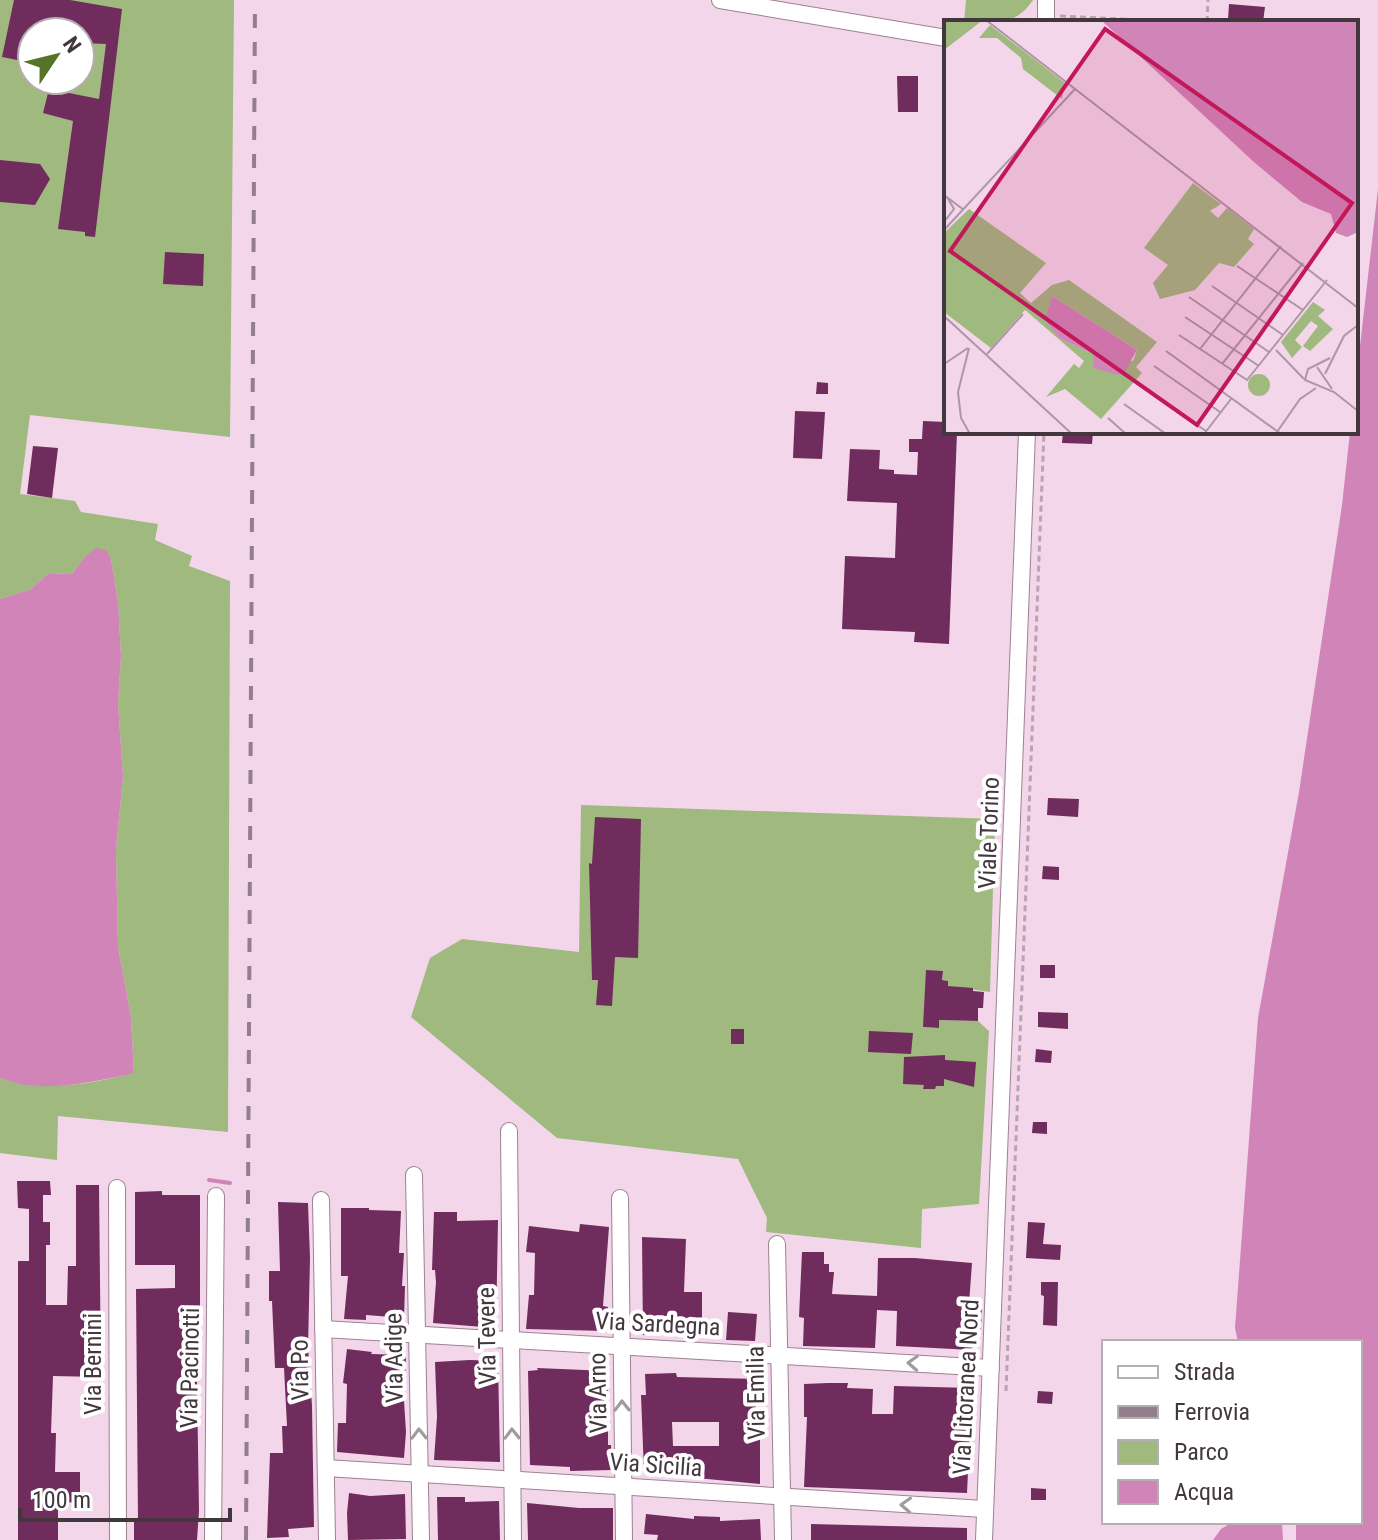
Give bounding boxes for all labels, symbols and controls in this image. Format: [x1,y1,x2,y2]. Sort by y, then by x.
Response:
north arrow [16,16,96,96]
inset map [944,20,1358,434]
text: N [58,32,86,58]
street label: Viale Torino [973,776,1005,890]
street label: Via Tevere [472,1287,502,1385]
street label: Via Litoranea Nord [947,1298,985,1476]
street label: Via Pacinotti [175,1307,205,1429]
street label: Via Sardegna [595,1307,721,1341]
street label: Via Bernini [79,1313,107,1415]
street label: Via Adige [379,1313,409,1403]
street label: Via Po [285,1339,315,1401]
legend [1102,1340,1362,1524]
street label: Via Emilia [741,1346,771,1440]
street label: Via Arno [583,1352,613,1434]
one-way arrow [906,1355,919,1372]
text: Strada [1174,1358,1235,1386]
text: Ferrovia [1174,1398,1250,1426]
one-way arrow [614,1399,631,1412]
one-way arrow [410,1427,428,1440]
one-way arrow [503,1427,520,1440]
text: Parco [1174,1438,1229,1466]
street label: Via Sicilia [609,1448,703,1482]
scale bar [20,1472,230,1522]
text: Acqua [1174,1478,1234,1506]
text: 100 m [32,1486,91,1514]
one-way arrow [899,1496,912,1513]

